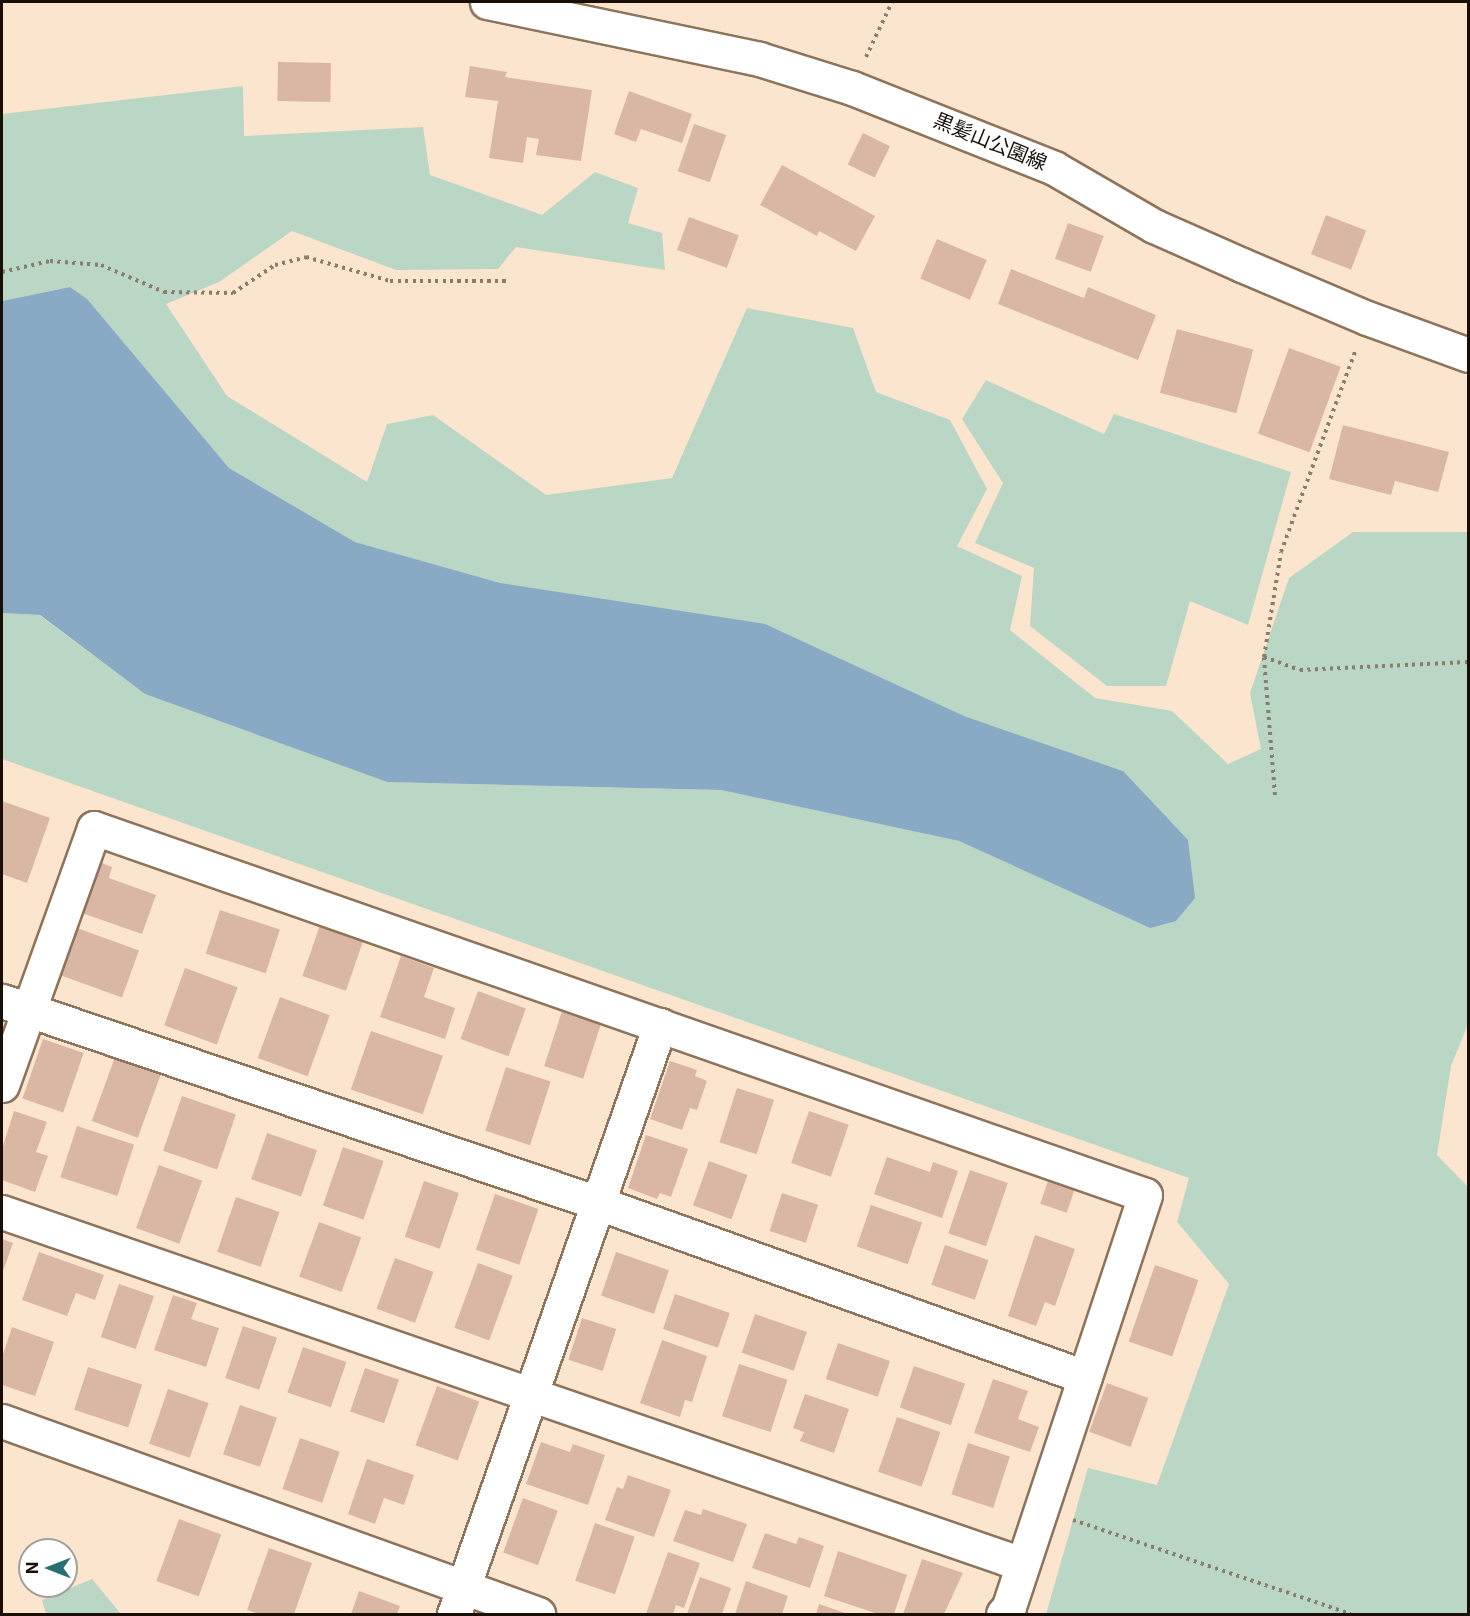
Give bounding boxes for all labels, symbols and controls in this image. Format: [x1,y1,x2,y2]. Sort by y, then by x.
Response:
street label: 黒髪山公園線 [930,108,1050,176]
north arrow [18,1538,78,1598]
text: N [22,1562,42,1574]

